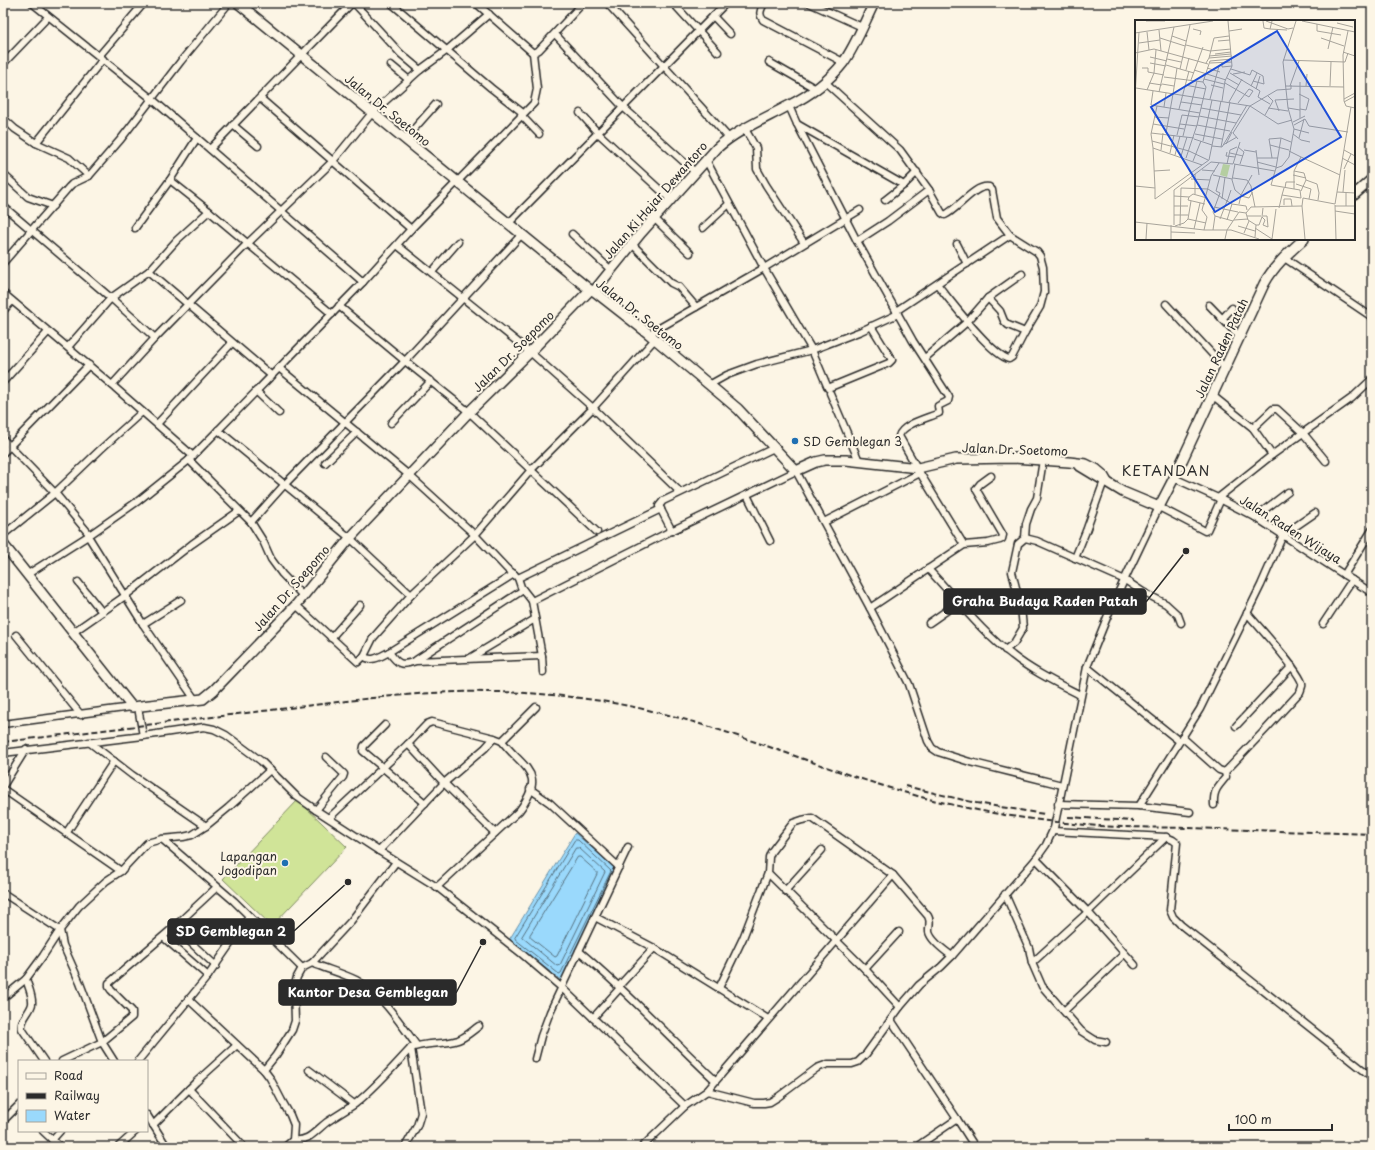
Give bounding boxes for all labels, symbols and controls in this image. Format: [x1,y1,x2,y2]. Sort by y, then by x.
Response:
inset map [1135,20,1355,240]
street label: Jalan Dr. Soetomo [341,70,435,151]
street label: Jalan Ki Hajar Dewantoro [599,137,711,263]
street label: Jalan Dr. Soetomo [593,274,688,354]
street label: Jalan Raden Patah [1190,295,1252,401]
street label: Jalan Dr. Soepomo [468,306,558,396]
place label: SD Gemblegan 3 [803,432,902,450]
marker: SD Gemblegan 3 [790,436,800,446]
street label: Jalan Dr. Soetomo [962,438,1069,460]
district label: KETANDAN [1122,460,1210,481]
street label: Jalan Raden Wijaya [1237,490,1346,568]
street label: Jalan Dr. Soepomo [249,541,334,635]
callout: Graha Budaya Raden Patah [944,589,1146,614]
text: Graha Budaya Raden Patah [952,591,1138,610]
place label: Lapangan Jogodipan [218,847,277,879]
marker: Lapangan Jogodipan [280,858,290,868]
callout: SD Gemblegan 2 [168,919,294,944]
text: SD Gemblegan 2 [176,921,286,940]
callout: Kantor Desa Gemblegan [279,980,456,1005]
text: Kantor Desa Gemblegan [288,982,448,1001]
legend [18,1060,148,1132]
text: Road [54,1066,83,1084]
text: Railway [54,1086,100,1104]
text: Water [54,1106,91,1124]
scale bar [1229,1106,1332,1132]
text: 100 m [1235,1110,1272,1128]

